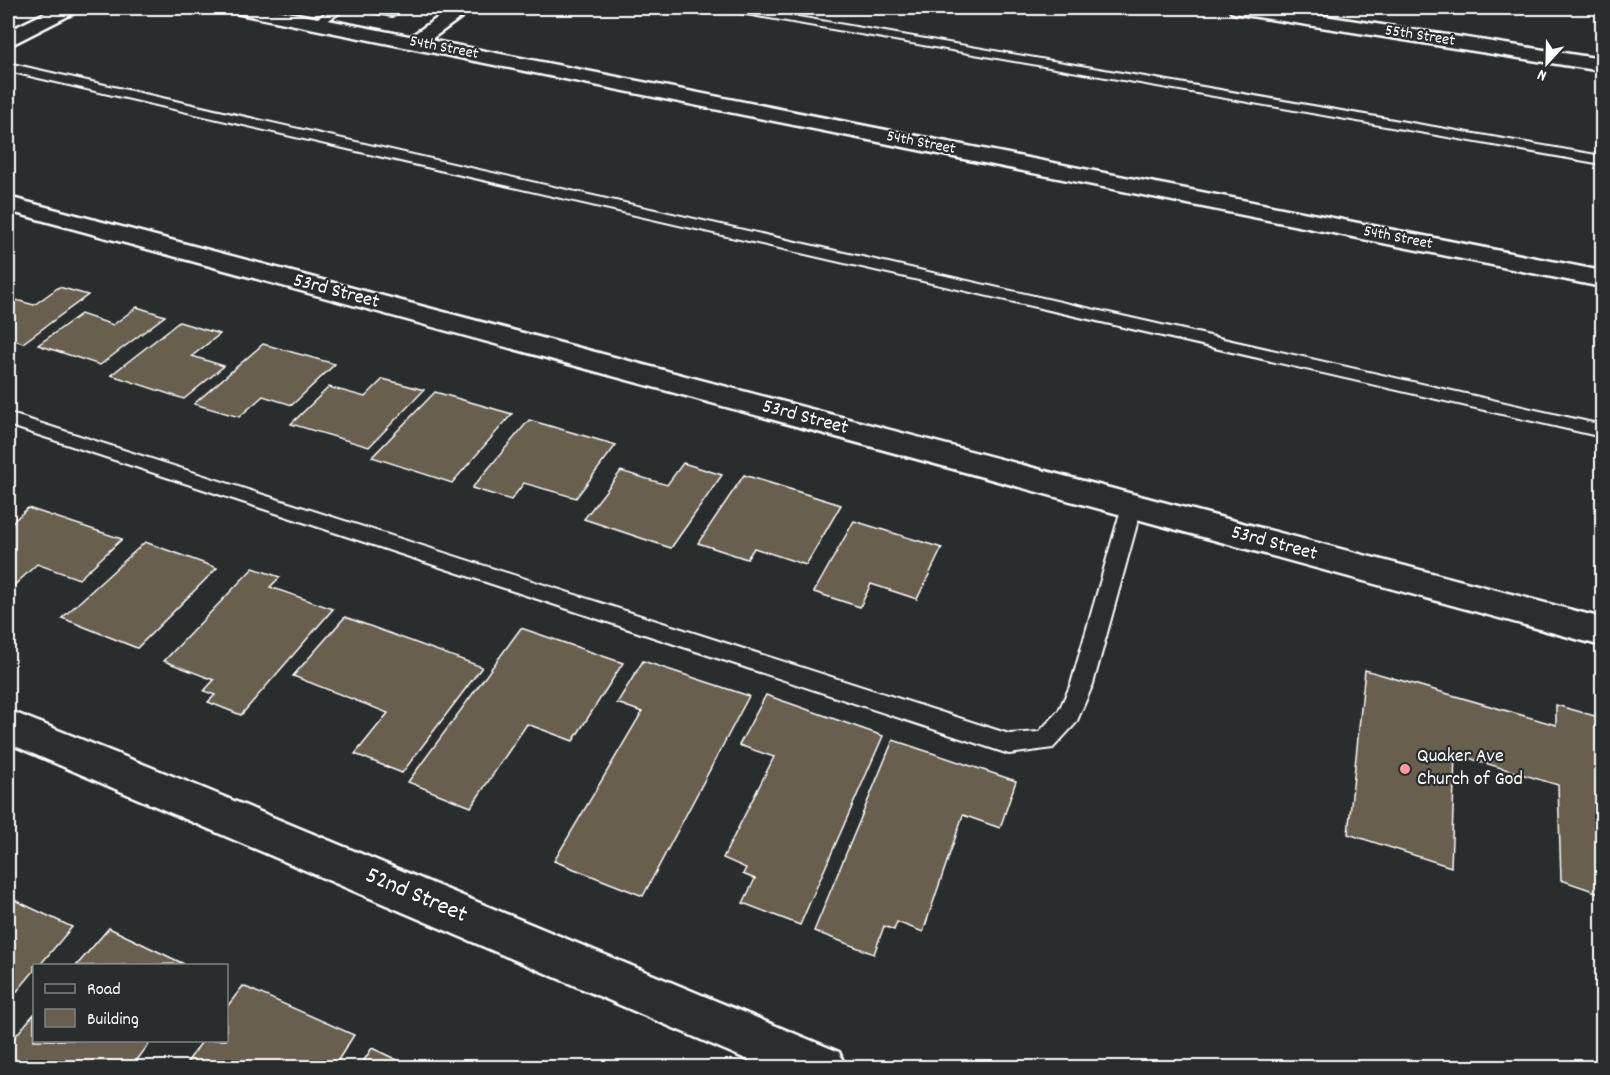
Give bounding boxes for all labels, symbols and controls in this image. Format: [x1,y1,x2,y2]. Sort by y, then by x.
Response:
street label: 55th Street [1383,19,1457,53]
street label: 54th Street [408,30,481,66]
north arrow [1517,33,1577,93]
text: N [1534,62,1550,87]
street label: 54th Street [885,125,958,161]
street label: 54th Street [1362,220,1435,256]
street label: 53rd Street [290,267,382,317]
street label: 53rd Street [759,393,851,443]
street label: 53rd Street [1228,519,1320,569]
place label: Quaker Ave Church of God [1417,743,1523,794]
marker: Quaker Ave Church of God [1398,762,1412,776]
street label: 52nd Street [360,859,472,933]
legend [33,964,228,1042]
text: Road [87,978,121,1003]
text: Building [87,1008,139,1033]

